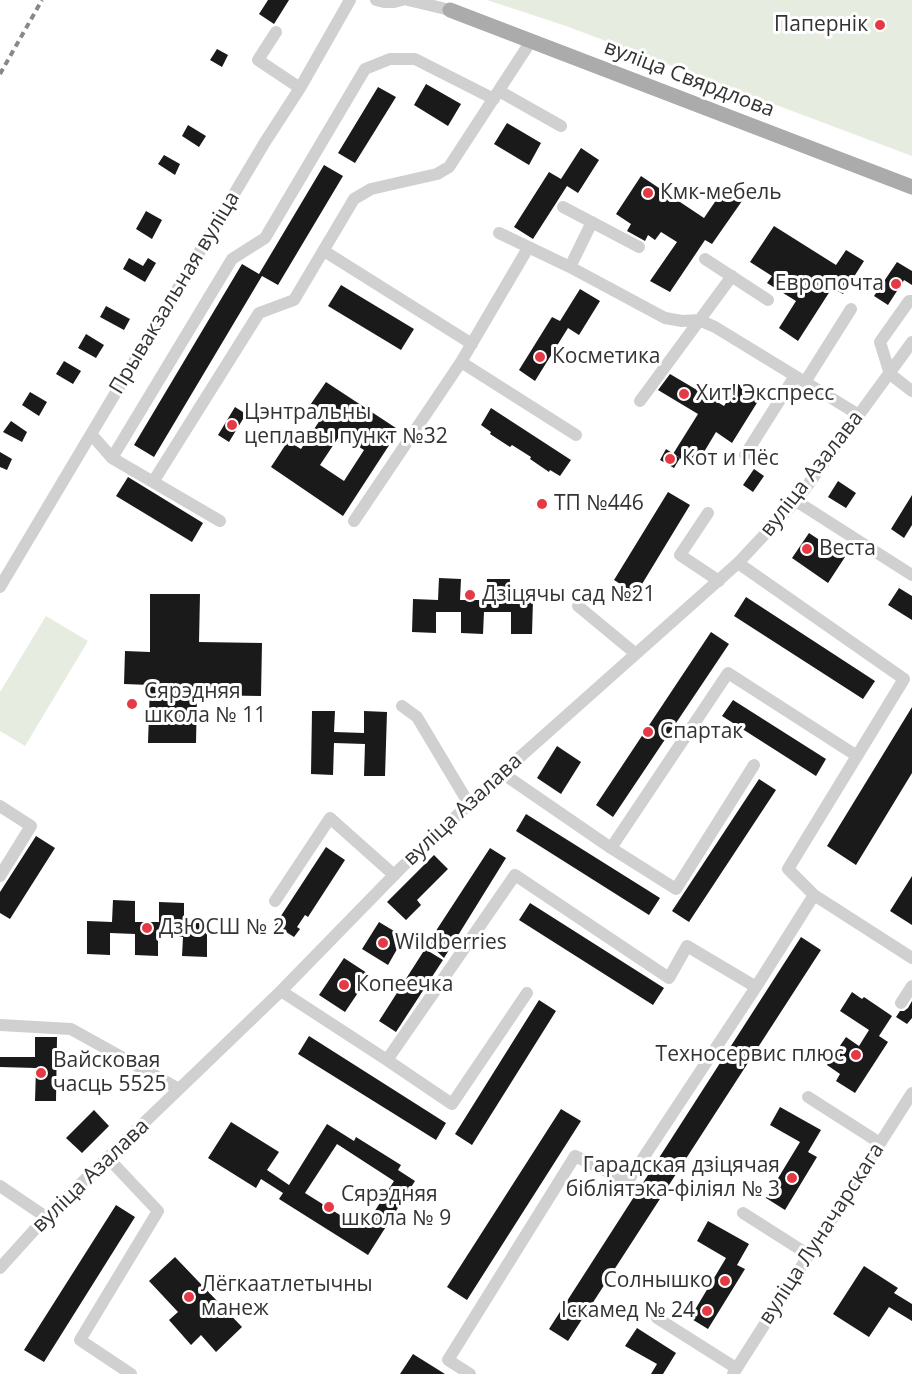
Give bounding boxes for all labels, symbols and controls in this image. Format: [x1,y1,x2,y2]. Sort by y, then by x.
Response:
place label: Папернік [774,12,868,38]
marker: Папернік [873,18,887,32]
street label: вуліца Свярдлова [600,35,778,123]
place label: Кмк-мебель [660,180,782,206]
marker: Кмк-мебель [641,186,655,200]
street label: Прывакзальная вуліца [105,187,245,399]
place label: Европочта [775,271,884,297]
marker: Европочта [889,277,903,291]
place label: Косметика [552,344,660,370]
marker: Косметика [533,350,547,364]
place label: Хит! Экспресс [696,381,834,407]
marker: Хит! Экспресс [677,387,691,401]
place label: Цэнтральны цеплавы пункт №32 [244,400,448,450]
street label: вуліца Азалава [755,406,869,542]
marker: Цэнтральны цеплавы пункт №32 [225,418,239,432]
place label: Кот и Пёс [682,446,779,472]
marker: Кот и Пёс [663,452,677,466]
place label: ТП №446 [554,491,644,517]
marker: ТП №446 [535,497,549,511]
place label: Веста [819,536,876,562]
marker: Веста [800,542,814,556]
place label: Дзіцячы сад №21 [482,582,656,608]
marker: Дзіцячы сад №21 [463,588,477,602]
place label: Сярэдняя школа № 11 [144,679,266,729]
marker: Сярэдняя школа № 11 [125,697,139,711]
place label: Спартак [660,719,743,745]
marker: Спартак [641,725,655,739]
street label: вуліца Азалава [399,749,527,871]
place label: ДзЮСШ № 2 [159,915,285,941]
marker: ДзЮСШ № 2 [140,921,154,935]
place label: Wildberries [395,930,507,956]
marker: Wildberries [376,936,390,950]
place label: Копеечка [356,972,453,998]
marker: Копеечка [337,978,351,992]
place label: Техносервис плюс [656,1042,844,1068]
place label: Вайсковая часць 5525 [53,1048,166,1098]
marker: Техносервис плюс [849,1048,863,1062]
marker: Вайсковая часць 5525 [34,1066,48,1080]
street label: вуліца Азалава [27,1114,155,1238]
street label: вуліца Луначарскага [754,1139,890,1329]
place label: Гарадская дзіцячая бібліятэка-філіял № 3 [566,1153,780,1203]
marker: Гарадская дзіцячая бібліятэка-філіял № 3 [785,1171,799,1185]
place label: Сярэдняя школа № 9 [341,1182,451,1232]
marker: Сярэдняя школа № 9 [322,1200,336,1214]
place label: Солнышко [604,1268,713,1294]
place label: Лёгкаатлетычны манеж [201,1272,373,1322]
marker: Солнышко [718,1274,732,1288]
marker: Лёгкаатлетычны манеж [182,1290,196,1304]
place label: Іскамед № 24 [561,1298,695,1324]
marker: Іскамед № 24 [700,1304,714,1318]

